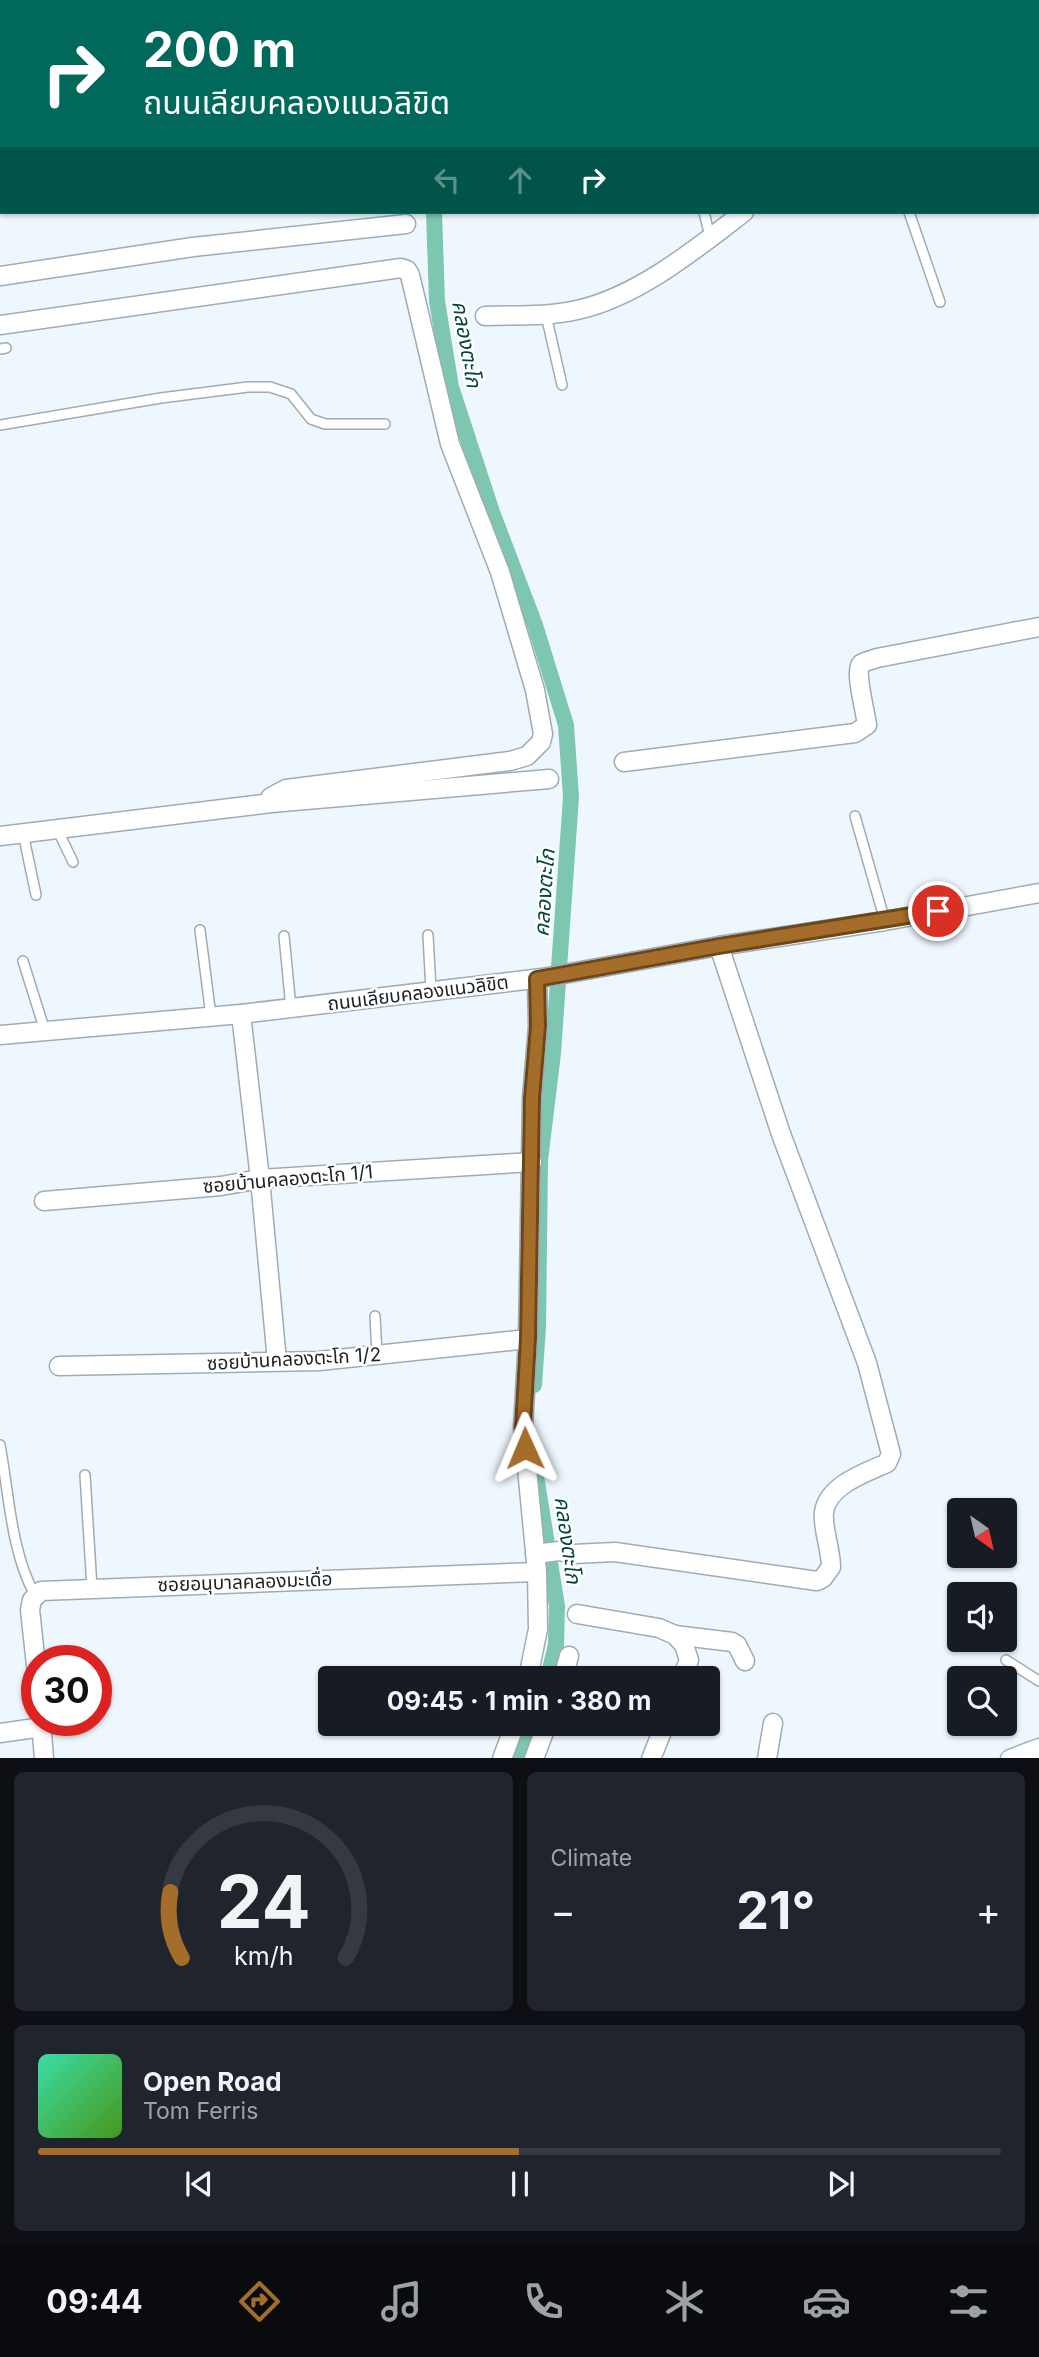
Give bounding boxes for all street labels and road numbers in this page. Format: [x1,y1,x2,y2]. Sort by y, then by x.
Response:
street label: ถนนเลียบคลองแนวลิขิต [326,970,510,1016]
street label: ซอยบ้านคลองตะโก 1/1 [202,1160,374,1198]
street label: ซอยบ้านคลองตะโก 1/2 [206,1343,382,1375]
street label: ซอยอนุบาลคลองมะเดื่อ [157,1565,333,1597]

